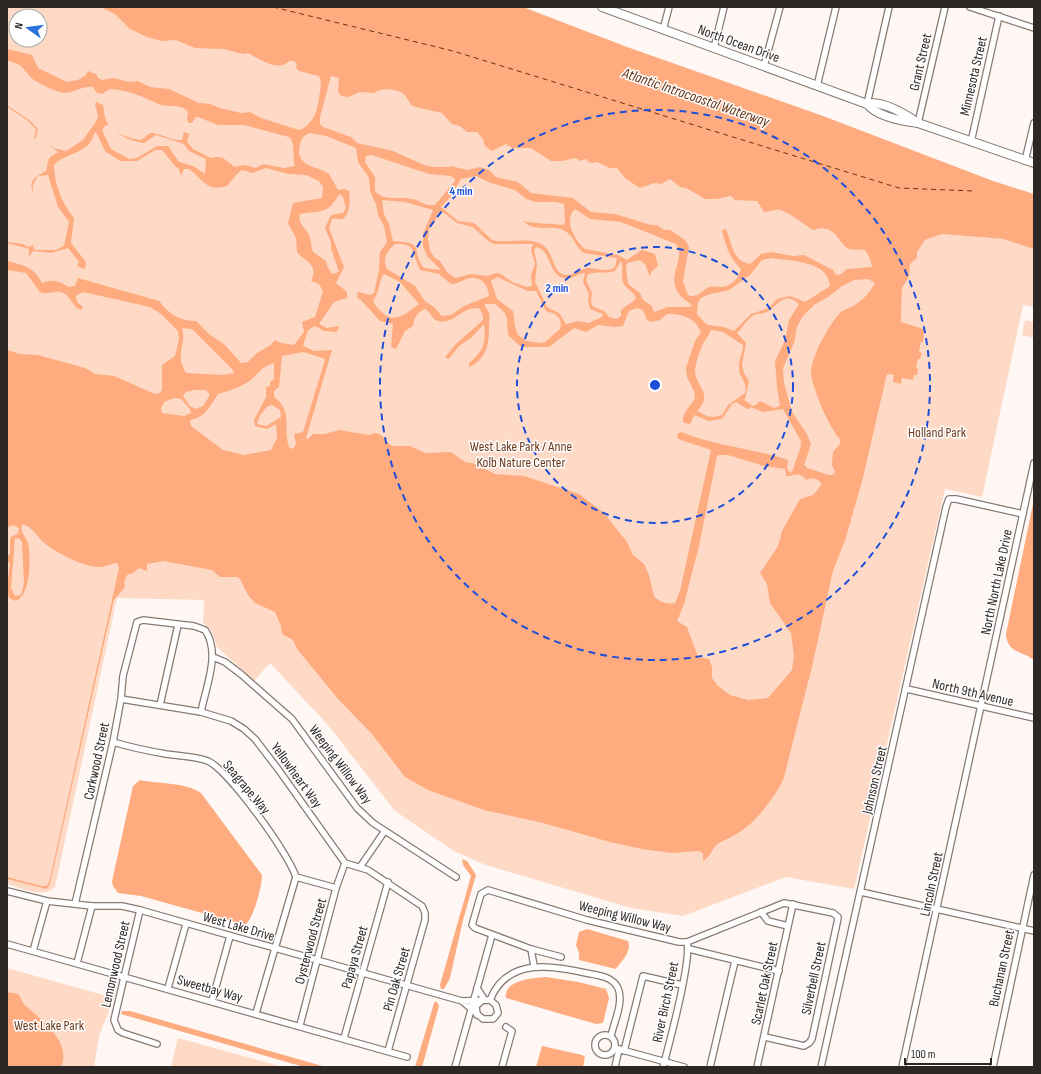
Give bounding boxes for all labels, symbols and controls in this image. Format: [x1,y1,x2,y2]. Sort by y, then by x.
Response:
north arrow [8,8,48,48]
text: N [12,21,26,30]
street label: North Ocean Drive [696,21,782,66]
street label: Grant Street [906,32,935,92]
street label: Minnesota Street [956,35,991,117]
water label: Atlantic Intracoastal Waterway [619,63,773,132]
text: 4 min [449,184,473,199]
text: 2 min [546,281,568,296]
centre of rings [648,378,662,392]
park label: Holland Park [908,424,967,441]
park label: West Lake Park / Anne Kolb Nature Center [470,438,572,471]
street label: North North Lake Drive [977,528,1016,636]
street label: North 9th Avenue [931,675,1015,710]
street label: Corkwood Street [80,721,113,801]
street label: Weeping Willow Way [305,721,376,808]
street label: Yellowheart Way [267,739,326,812]
street label: Johnson Street [858,744,891,817]
street label: Seagrape Way [219,757,274,818]
street label: Lincoln Street [916,850,947,918]
street label: Oysterwood Street [291,896,330,986]
street label: Weeping Willow Way [577,897,673,936]
street label: West Lake Drive [201,908,277,945]
street label: Lemonwood Street [97,919,134,1009]
street label: Papaya Street [337,924,372,991]
street label: Buchanan Street [985,928,1018,1008]
street label: Scarlet Oak Street [747,940,782,1026]
street label: Silverbell Street [797,940,830,1016]
street label: Pin Oak Street [379,945,414,1013]
street label: River Birch Street [649,960,682,1044]
street label: Sweetbay Way [175,971,245,1006]
park label: West Lake Park [14,1017,85,1034]
scale bar [905,1040,991,1066]
text: 100 m [911,1047,936,1062]

